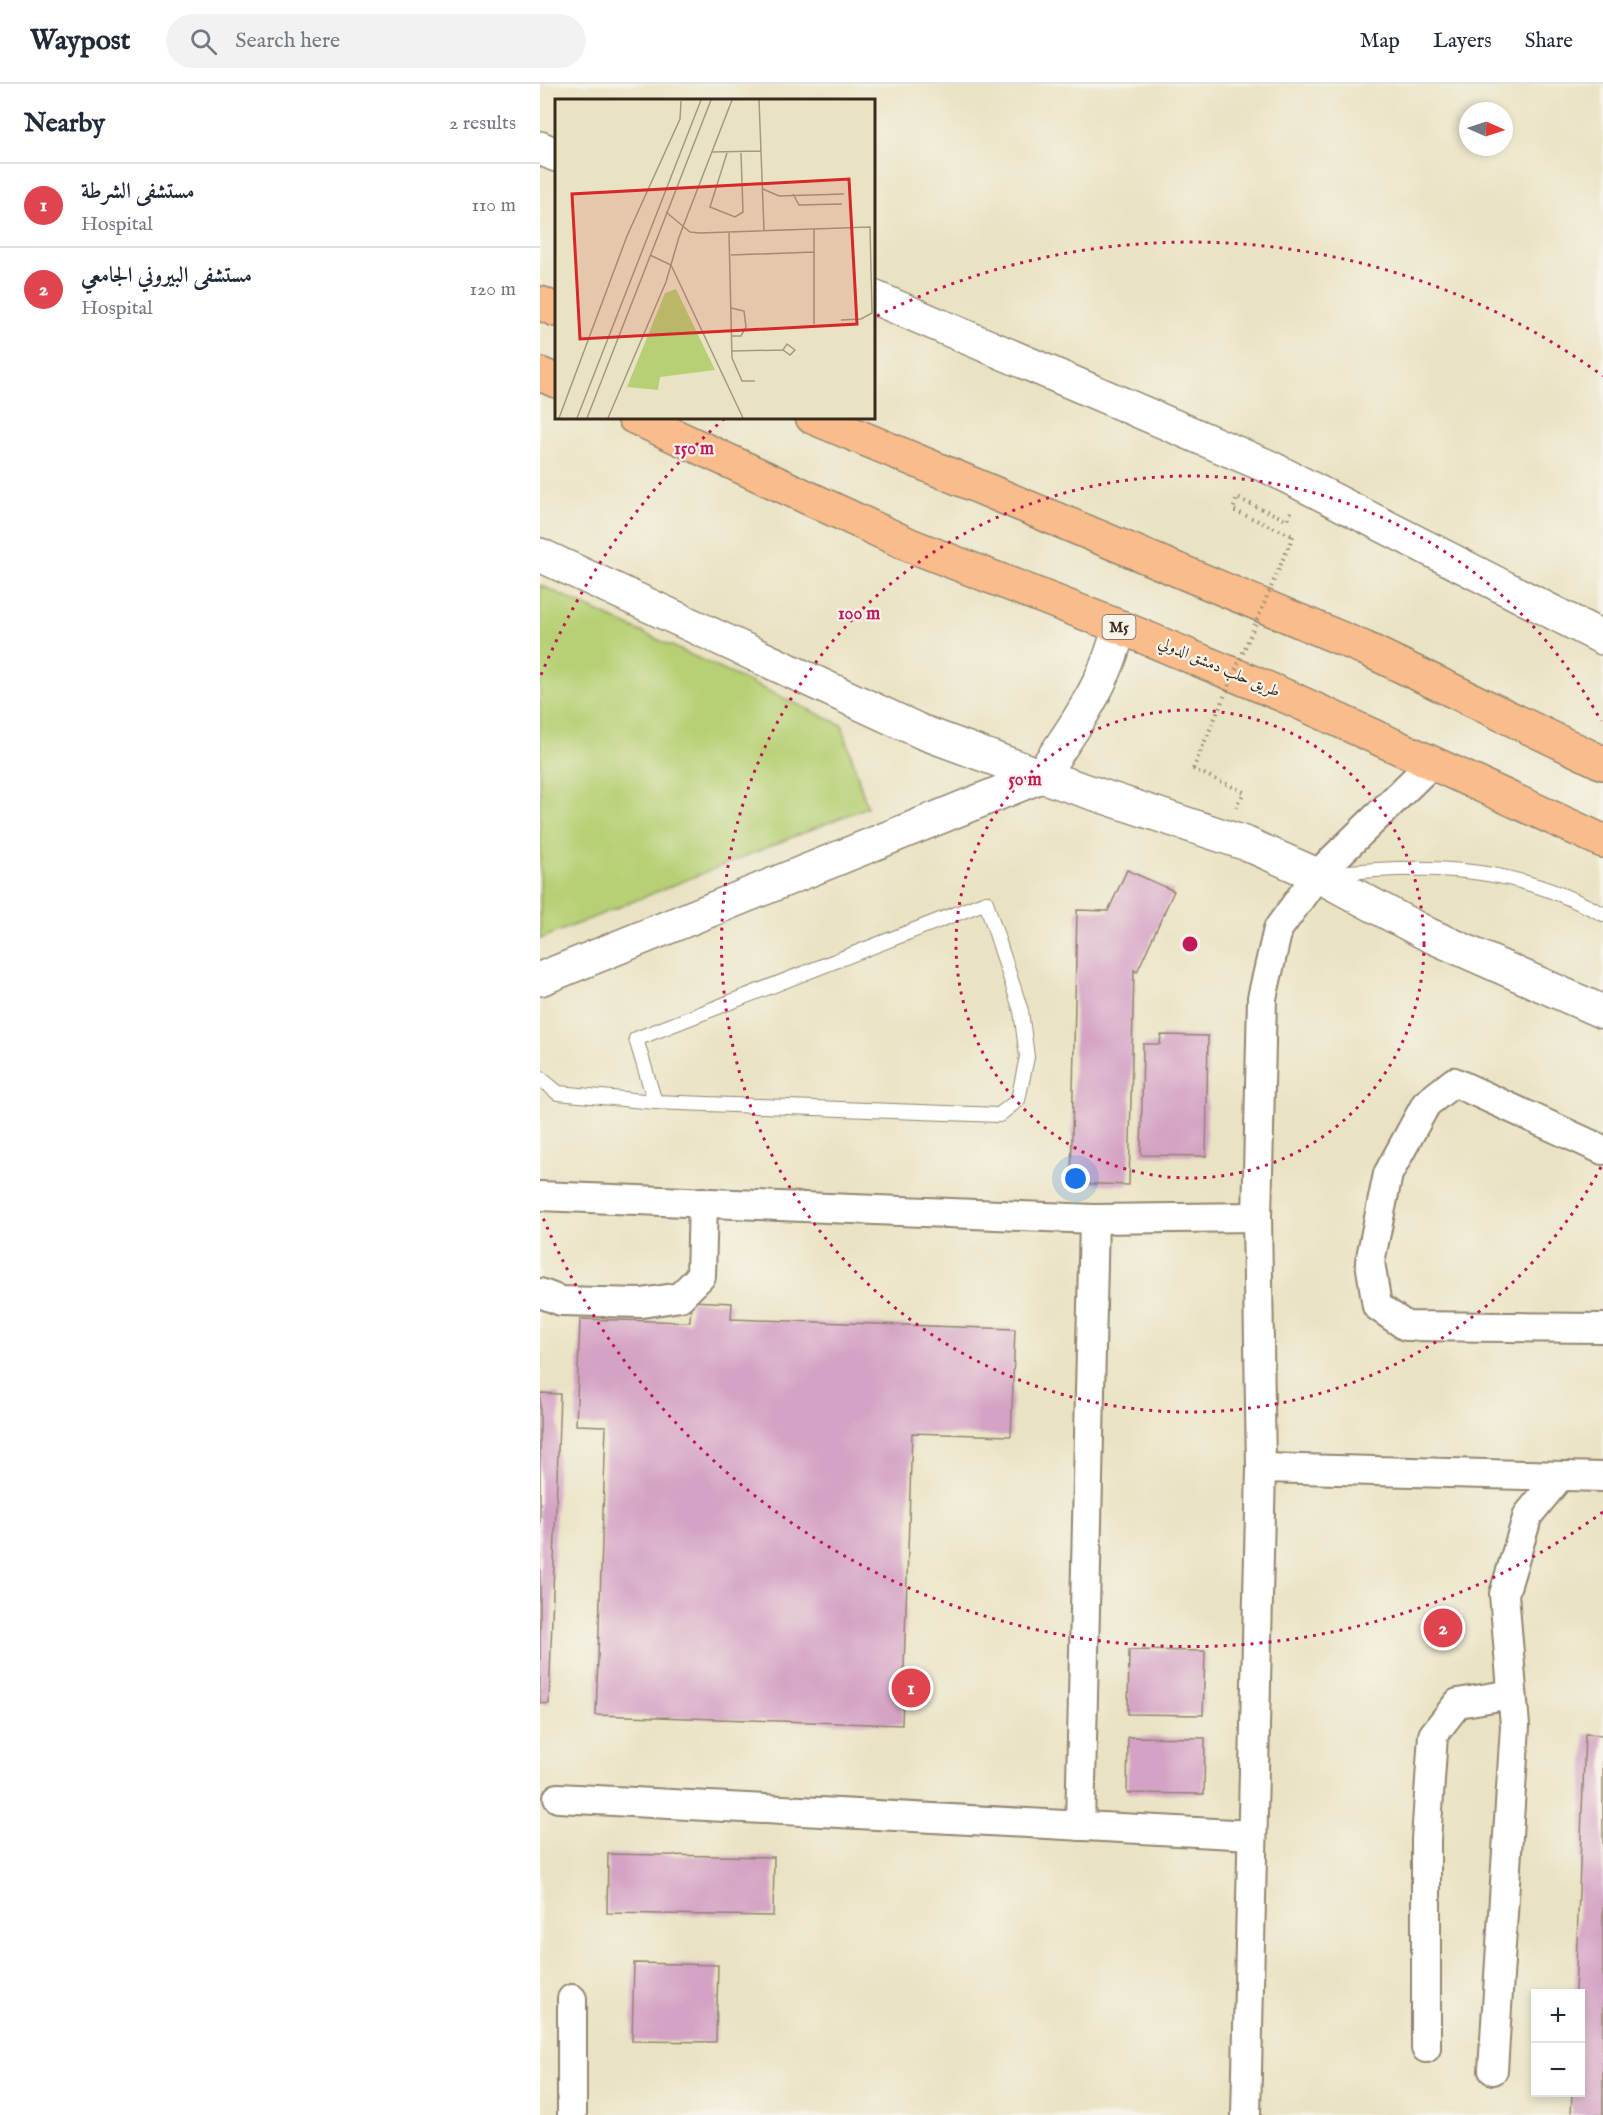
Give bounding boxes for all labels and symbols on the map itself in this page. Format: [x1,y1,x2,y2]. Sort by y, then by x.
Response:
inset map [555,99,874,418]
north arrow [1459,102,1513,156]
text: 150 m [674,438,714,461]
text: 100 m [838,603,880,626]
road number: M5 [1102,615,1136,639]
street label: طريق حلب دمشق الدولي [1155,633,1283,704]
text: 50 m [1008,769,1042,792]
centre of rings [1180,934,1200,954]
your location [1061,1164,1090,1193]
pin: 2 [1424,1606,1462,1650]
pin: 1 [892,1666,931,1710]

